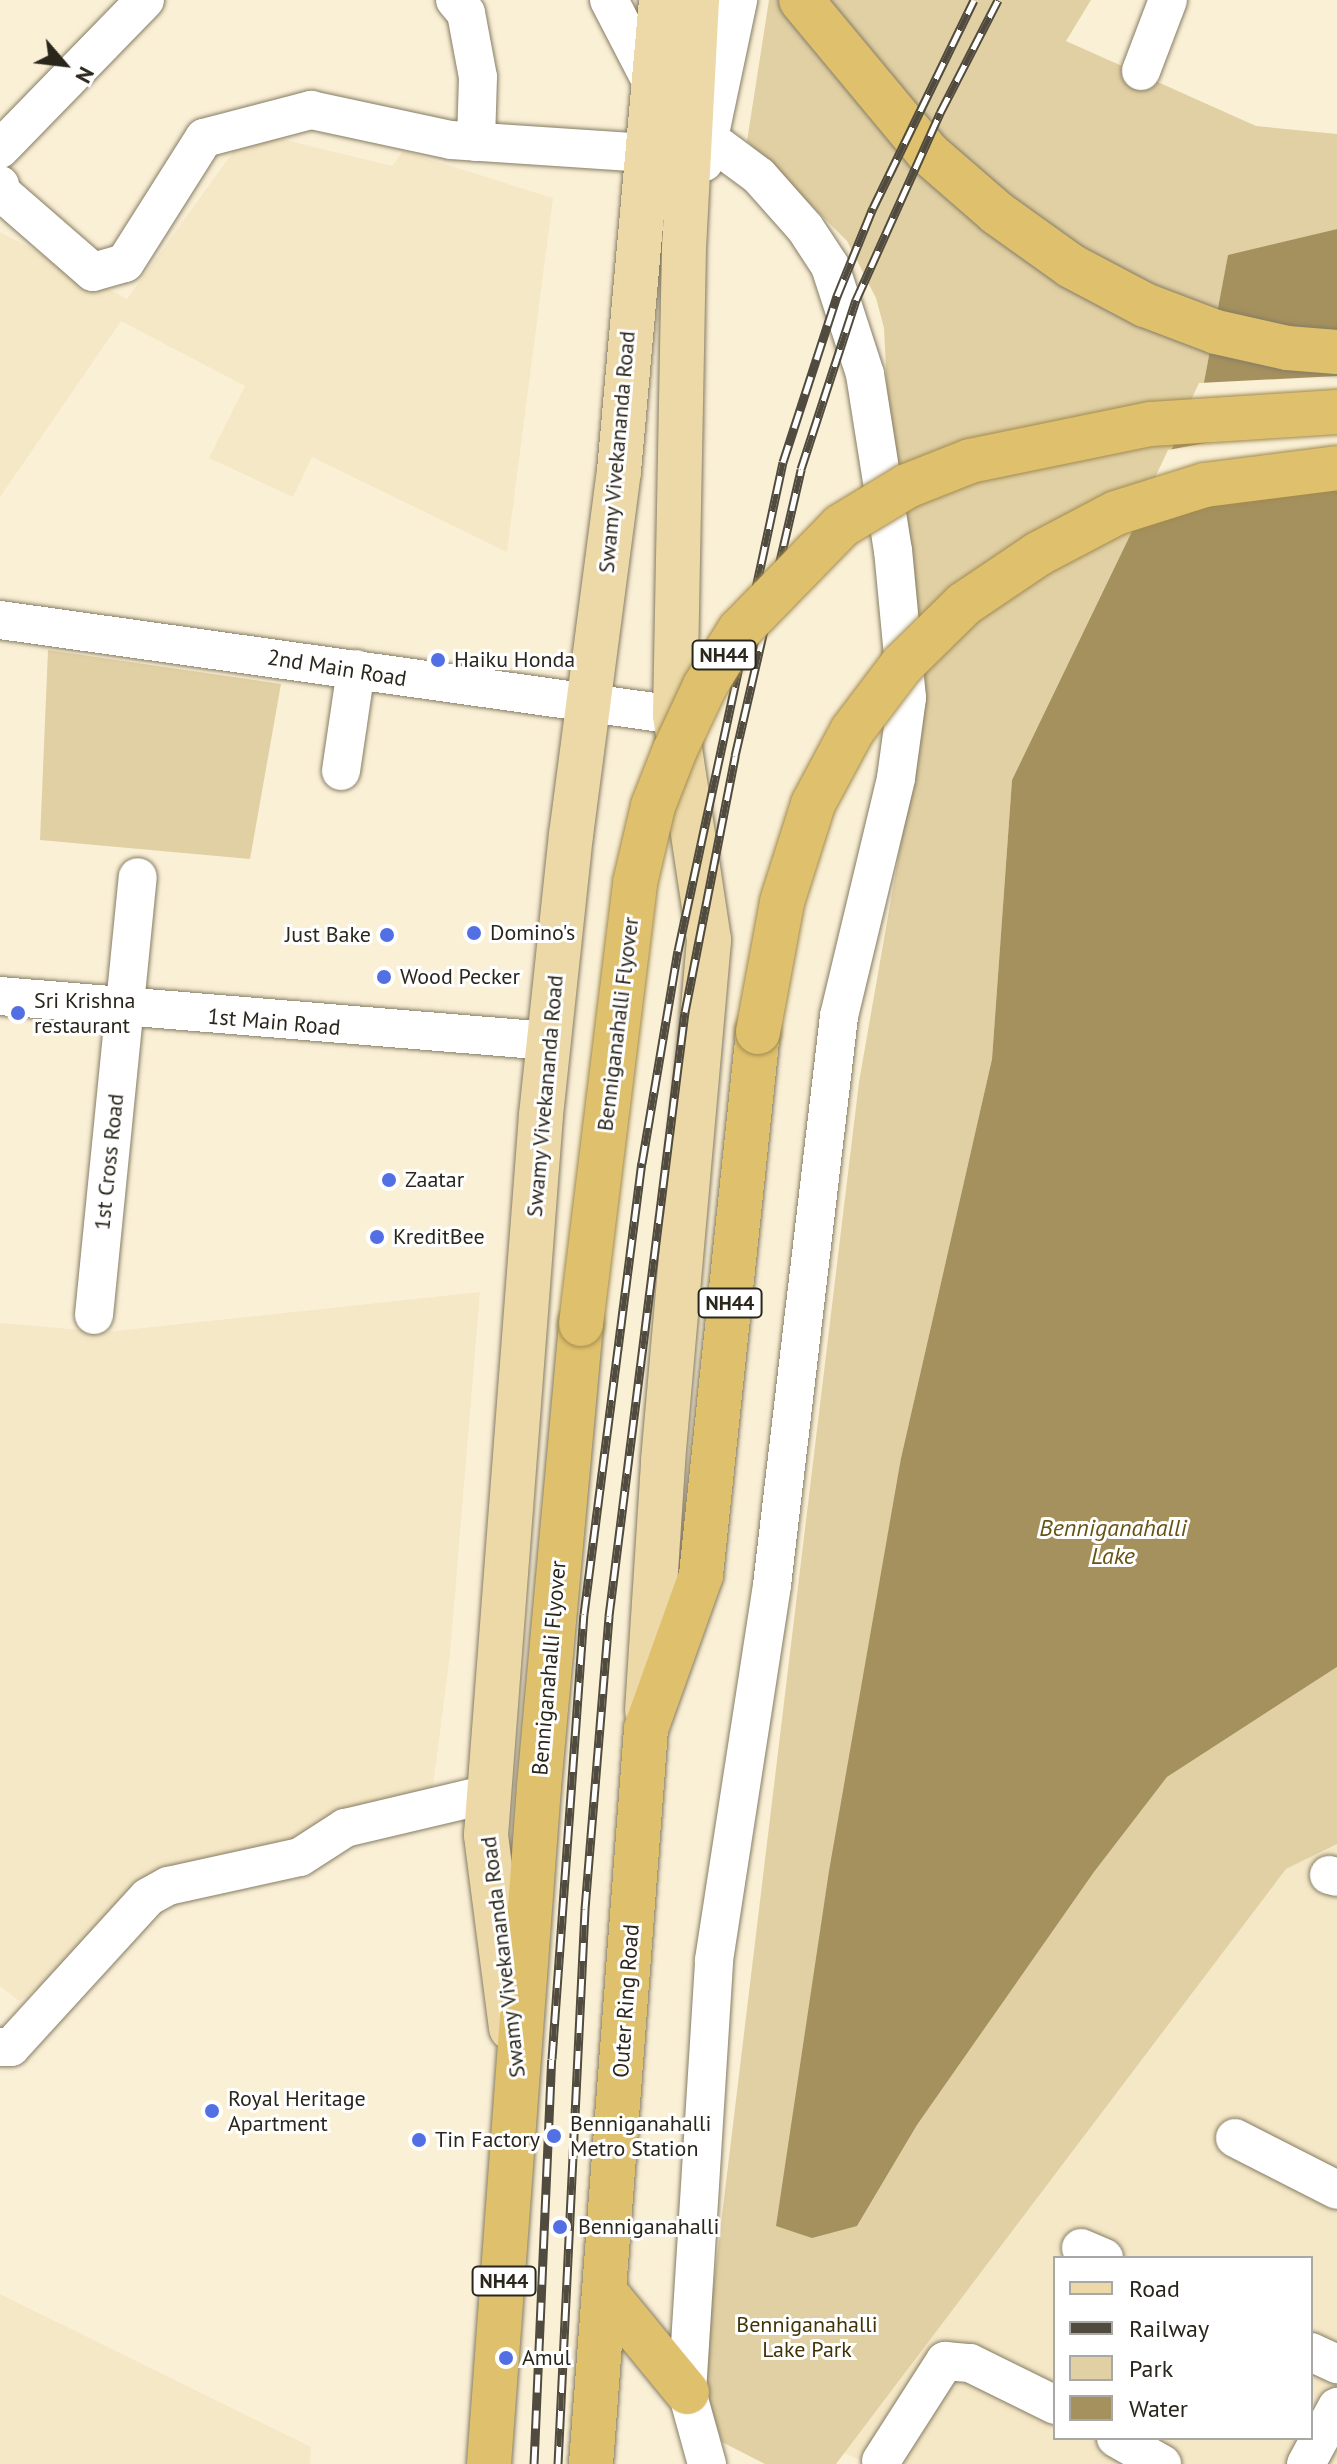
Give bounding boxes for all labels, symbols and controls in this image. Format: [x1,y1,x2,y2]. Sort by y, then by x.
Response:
north arrow [24,24,104,104]
text: N [69,62,101,88]
street label: Swamy Vivekananda Road [593,329,641,575]
road number: NH44 [690,639,758,671]
street label: 2nd Main Road [266,644,408,692]
place label: Haiku Honda [454,647,575,673]
marker: Haiku Honda [429,651,447,669]
street label: Benniganahalli Flyover [592,915,644,1133]
place label: Domino's [490,920,575,946]
place label: Just Bake [285,922,371,948]
marker: Domino's [465,924,483,942]
marker: Just Bake [378,926,396,944]
place label: Wood Pecker [400,964,520,990]
marker: Wood Pecker [375,968,393,986]
street label: Swamy Vivekananda Road [521,973,569,1219]
place label: Sri Krishna restaurant [34,987,135,1038]
street label: 1st Main Road [206,1003,342,1041]
marker: Sri Krishna restaurant [9,1004,27,1022]
street label: 1st Cross Road [89,1092,129,1232]
place label: Zaatar [405,1167,464,1193]
marker: Zaatar [380,1171,398,1189]
place label: KreditBee [393,1224,485,1250]
marker: KreditBee [368,1228,386,1246]
road number: NH44 [696,1287,764,1319]
water label: Benniganahalli Lake [1039,1514,1187,1570]
street label: Benniganahalli Flyover [526,1559,572,1777]
street label: Swamy Vivekananda Road [475,1834,531,2080]
street label: Outer Ring Road [607,1923,645,2079]
place label: Royal Heritage Apartment [228,2085,366,2136]
marker: Royal Heritage Apartment [203,2102,221,2120]
place label: Benniganahalli Metro Station [570,2110,711,2162]
place label: Tin Factory [435,2127,540,2153]
marker: Benniganahalli Metro Station [545,2127,563,2145]
marker: Tin Factory [410,2131,428,2149]
place label: Benniganahalli [578,2214,719,2240]
marker: Benniganahalli [549,2216,571,2238]
legend [1053,2256,1313,2440]
road number: NH44 [470,2265,538,2297]
text: Road [1129,2273,1180,2304]
park label: Benniganahalli Lake Park [736,2311,878,2362]
text: Railway [1129,2313,1209,2344]
place label: Amul [522,2345,571,2371]
marker: Amul [497,2349,515,2367]
text: Park [1129,2353,1173,2384]
text: Water [1129,2393,1188,2424]

